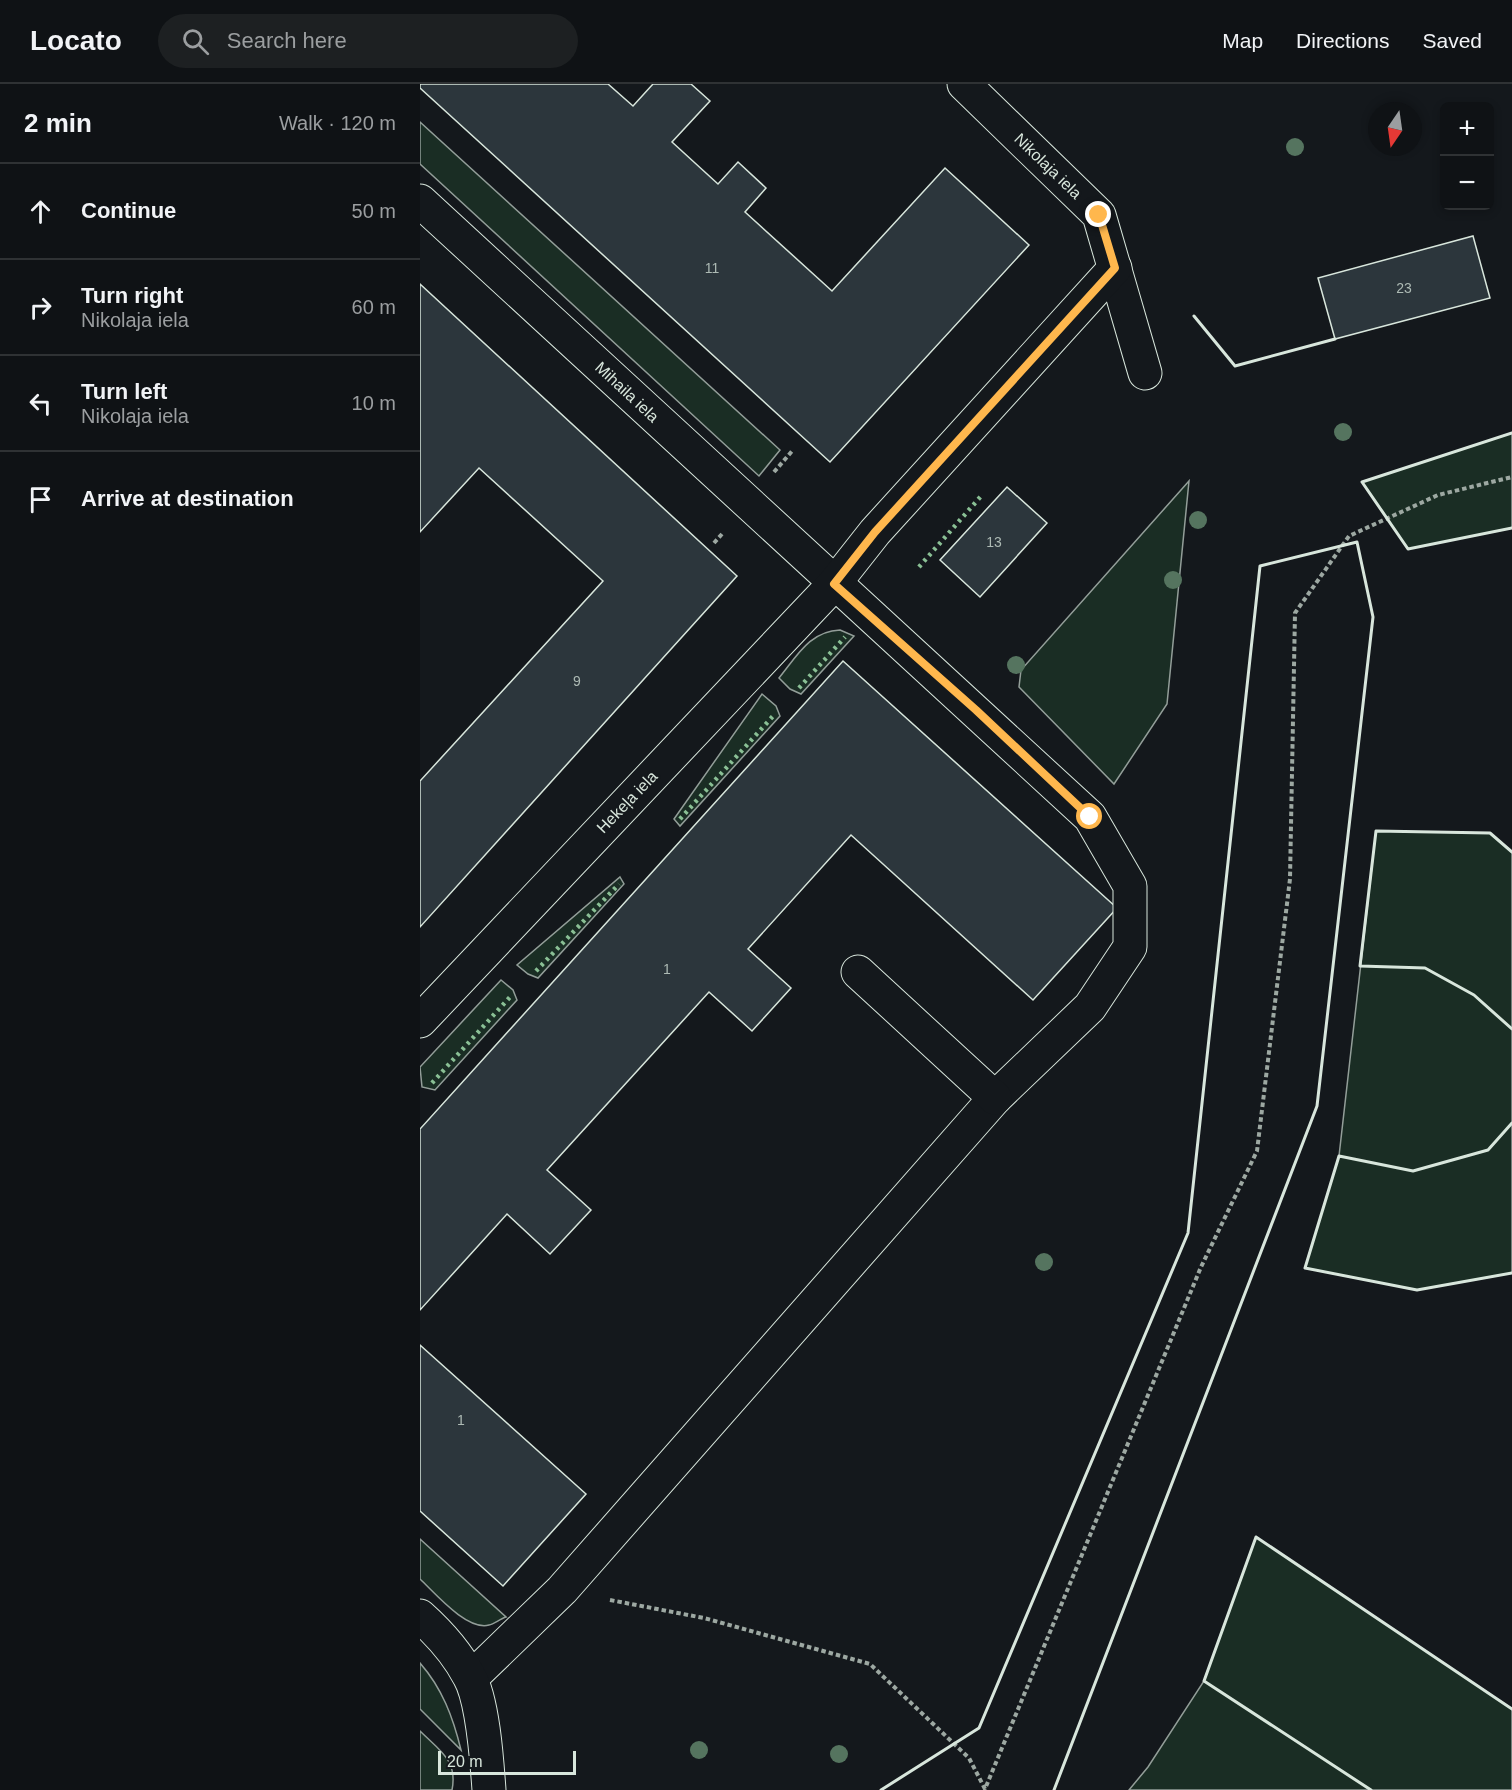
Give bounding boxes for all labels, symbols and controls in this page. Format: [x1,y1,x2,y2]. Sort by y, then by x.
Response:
search box [158,14,578,68]
text: Locato [30,25,122,56]
icon: search [179,25,212,58]
text: Search here [227,28,347,53]
text: Map [1222,29,1263,52]
text: Directions [1296,29,1389,52]
text: Saved [1422,29,1482,52]
north arrow [1368,102,1422,156]
map controls [1440,102,1494,210]
button: + [1440,102,1494,156]
text: 2 min [24,108,92,138]
text: Walk · 120 m [279,112,396,134]
street label: Nikolaja iela [1011,130,1085,202]
button: − [1440,156,1494,210]
icon: ahead [24,195,57,228]
text: Continue [81,198,176,223]
text: 50 m [352,200,396,222]
route end [1085,201,1111,227]
house number: 11 [705,260,719,276]
house number: 23 [1396,280,1412,296]
text: Turn right [81,283,183,308]
icon: right [24,291,57,324]
text: 60 m [352,296,396,318]
text: Nikolaja iela [81,309,189,331]
street label: Mihaila iela [592,358,662,426]
text: Turn left [81,379,167,404]
icon: left [24,387,57,420]
text: 10 m [352,392,396,414]
text: Nikolaja iela [81,405,189,427]
icon: arrive [24,483,57,516]
text: Arrive at destination [81,486,294,511]
house number: 13 [986,534,1002,550]
house number: 9 [573,673,581,689]
street label: Hekeļa iela [593,768,661,836]
route start [1076,803,1102,829]
house number: 1 [663,961,671,977]
house number: 1 [457,1412,465,1428]
scale bar [438,1748,576,1776]
text: 20 m [447,1753,483,1770]

